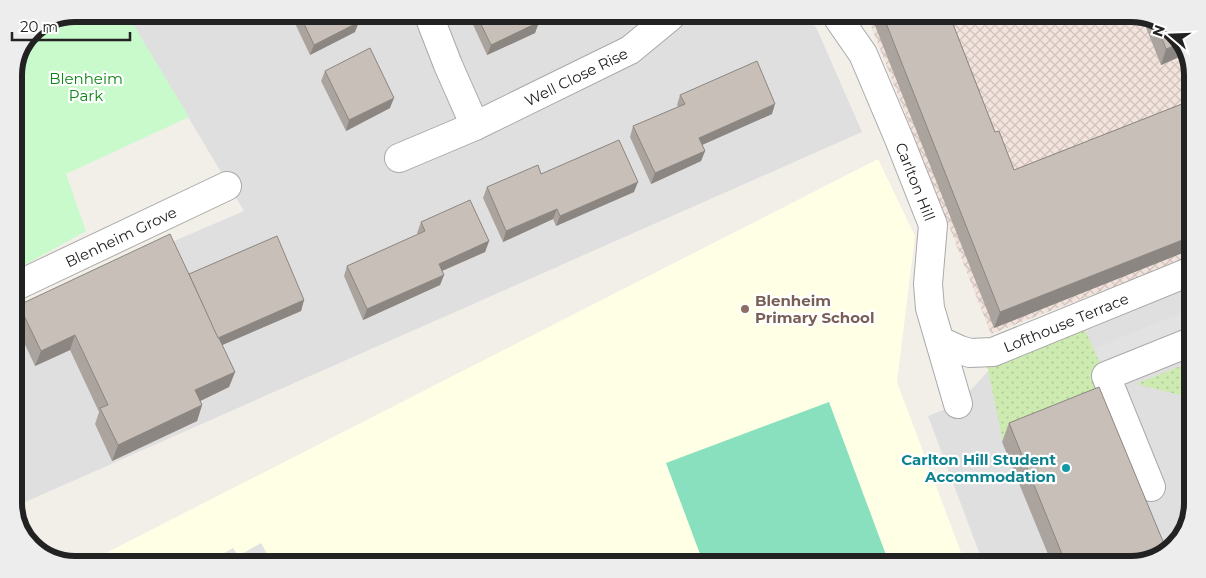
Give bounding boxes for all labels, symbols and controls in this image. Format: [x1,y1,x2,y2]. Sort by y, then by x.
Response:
scale bar [12,10,130,42]
north arrow [1146,10,1196,60]
text: 20 m [20,17,58,36]
text: N [1148,22,1169,39]
street label: Well Close Rise [521,43,631,110]
park label: Blenheim Park [49,69,123,105]
street label: Carlton Hill [892,140,940,224]
street label: Blenheim Grove [62,202,179,271]
street label: Lofthouse Terrace [1000,288,1131,356]
place label: Blenheim Primary School [755,291,874,327]
marker: Blenheim Primary School [739,303,751,315]
place label: Carlton Hill Student Accommodation [901,450,1056,486]
marker: Carlton Hill Student Accommodation [1060,462,1072,474]

